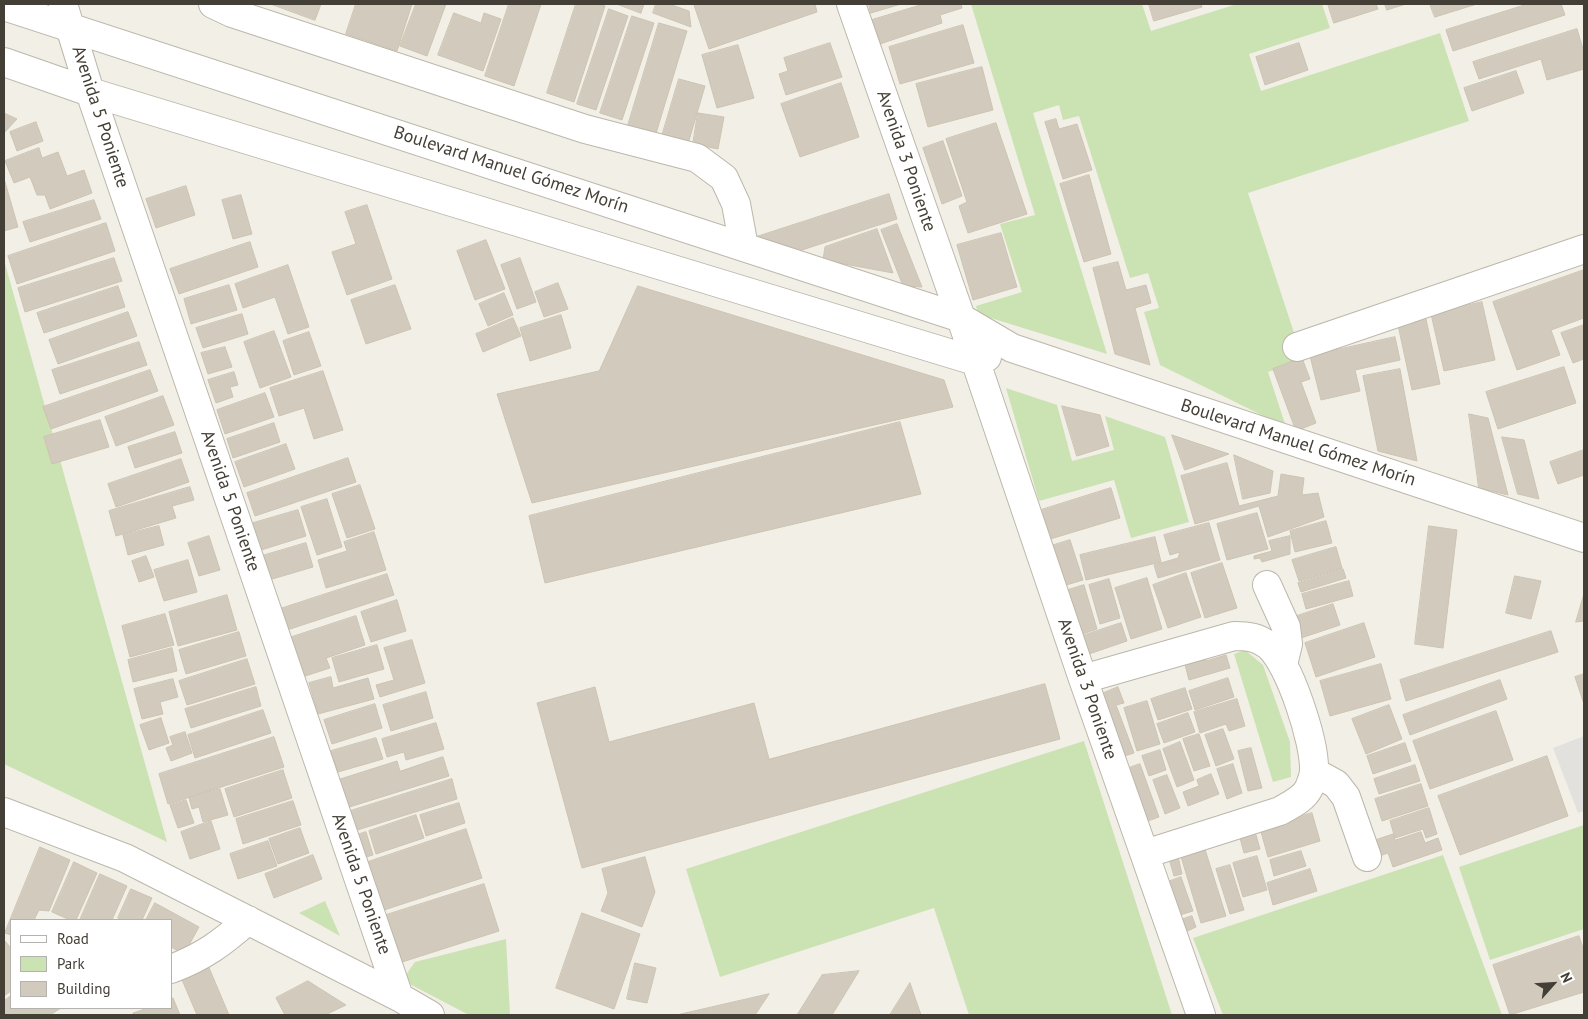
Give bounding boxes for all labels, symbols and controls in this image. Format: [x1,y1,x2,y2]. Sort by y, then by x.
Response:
street label: Avenida 5 Poniente [67,43,133,191]
street label: Avenida 3 Poniente [872,88,940,234]
street label: Boulevard Manuel Gómez Morín [391,122,631,218]
street label: Boulevard Manuel Gómez Morín [1178,395,1418,491]
street label: Avenida 5 Poniente [196,428,264,574]
street label: Avenida 3 Poniente [1053,616,1121,762]
street label: Avenida 5 Poniente [327,811,395,957]
legend [10,919,172,1009]
text: Road [57,929,89,948]
text: Park [57,954,85,973]
north arrow [1528,959,1578,1009]
text: N [1556,969,1577,985]
text: Building [57,979,111,998]

